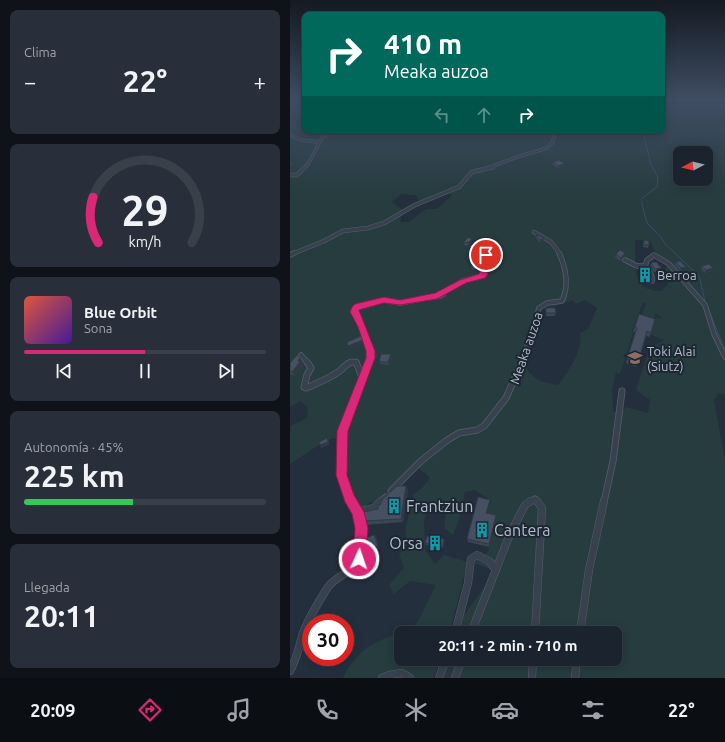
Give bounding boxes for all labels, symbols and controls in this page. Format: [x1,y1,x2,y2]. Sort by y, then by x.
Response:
icon: right [318,28,370,80]
text: 410 m [384,28,462,59]
text: Clima [24,45,56,59]
text: Meaka auzoa [384,61,489,81]
text: 22° [123,64,167,98]
text: − [24,69,36,94]
text: + [254,69,266,94]
icon: left [431,104,453,126]
icon: ahead [473,104,495,126]
icon: right [515,104,537,126]
north arrow [673,146,713,186]
map controls [673,146,713,186]
text: 29 [122,187,168,234]
text: km/h [129,234,161,250]
pin [469,238,503,272]
icon: arrive [475,244,497,266]
building icon: Berroa [636,266,654,284]
place label: Berroa [657,268,697,282]
text: Blue Orbit [84,304,157,321]
street label: Meaka auzoa [507,310,545,386]
text: Sona [84,321,113,335]
place label: Toki Alai (Siutz) [647,344,696,374]
school or university icon: Toki Alai (Siutz) [626,349,644,367]
icon: previous [53,360,75,382]
icon: pause [134,360,156,382]
icon: next [215,360,237,382]
text: Autonomía · 45% [24,440,123,454]
text: 225 km [24,459,125,493]
building icon: Frantziun [385,497,403,515]
place label: Frantziun [406,497,473,515]
building icon: Cantera [473,521,491,539]
place label: Cantera [494,521,551,539]
place label: Orsa [389,534,423,552]
building icon: Orsa [426,534,444,552]
position arrow [338,538,380,580]
text: Llegada [24,580,70,594]
text: 20:11 [24,599,99,633]
speed limit sign: 30 [302,614,354,666]
text: 20:11 · 2 min · 710 m [439,637,577,654]
icon: directions [136,696,164,724]
icon: music [225,696,253,724]
icon: phone [313,696,341,724]
icon: climate [402,696,430,724]
icon: car [491,696,519,724]
icon: filters [579,696,607,724]
text: 20:09 [30,700,75,720]
text: 22° [668,700,695,720]

